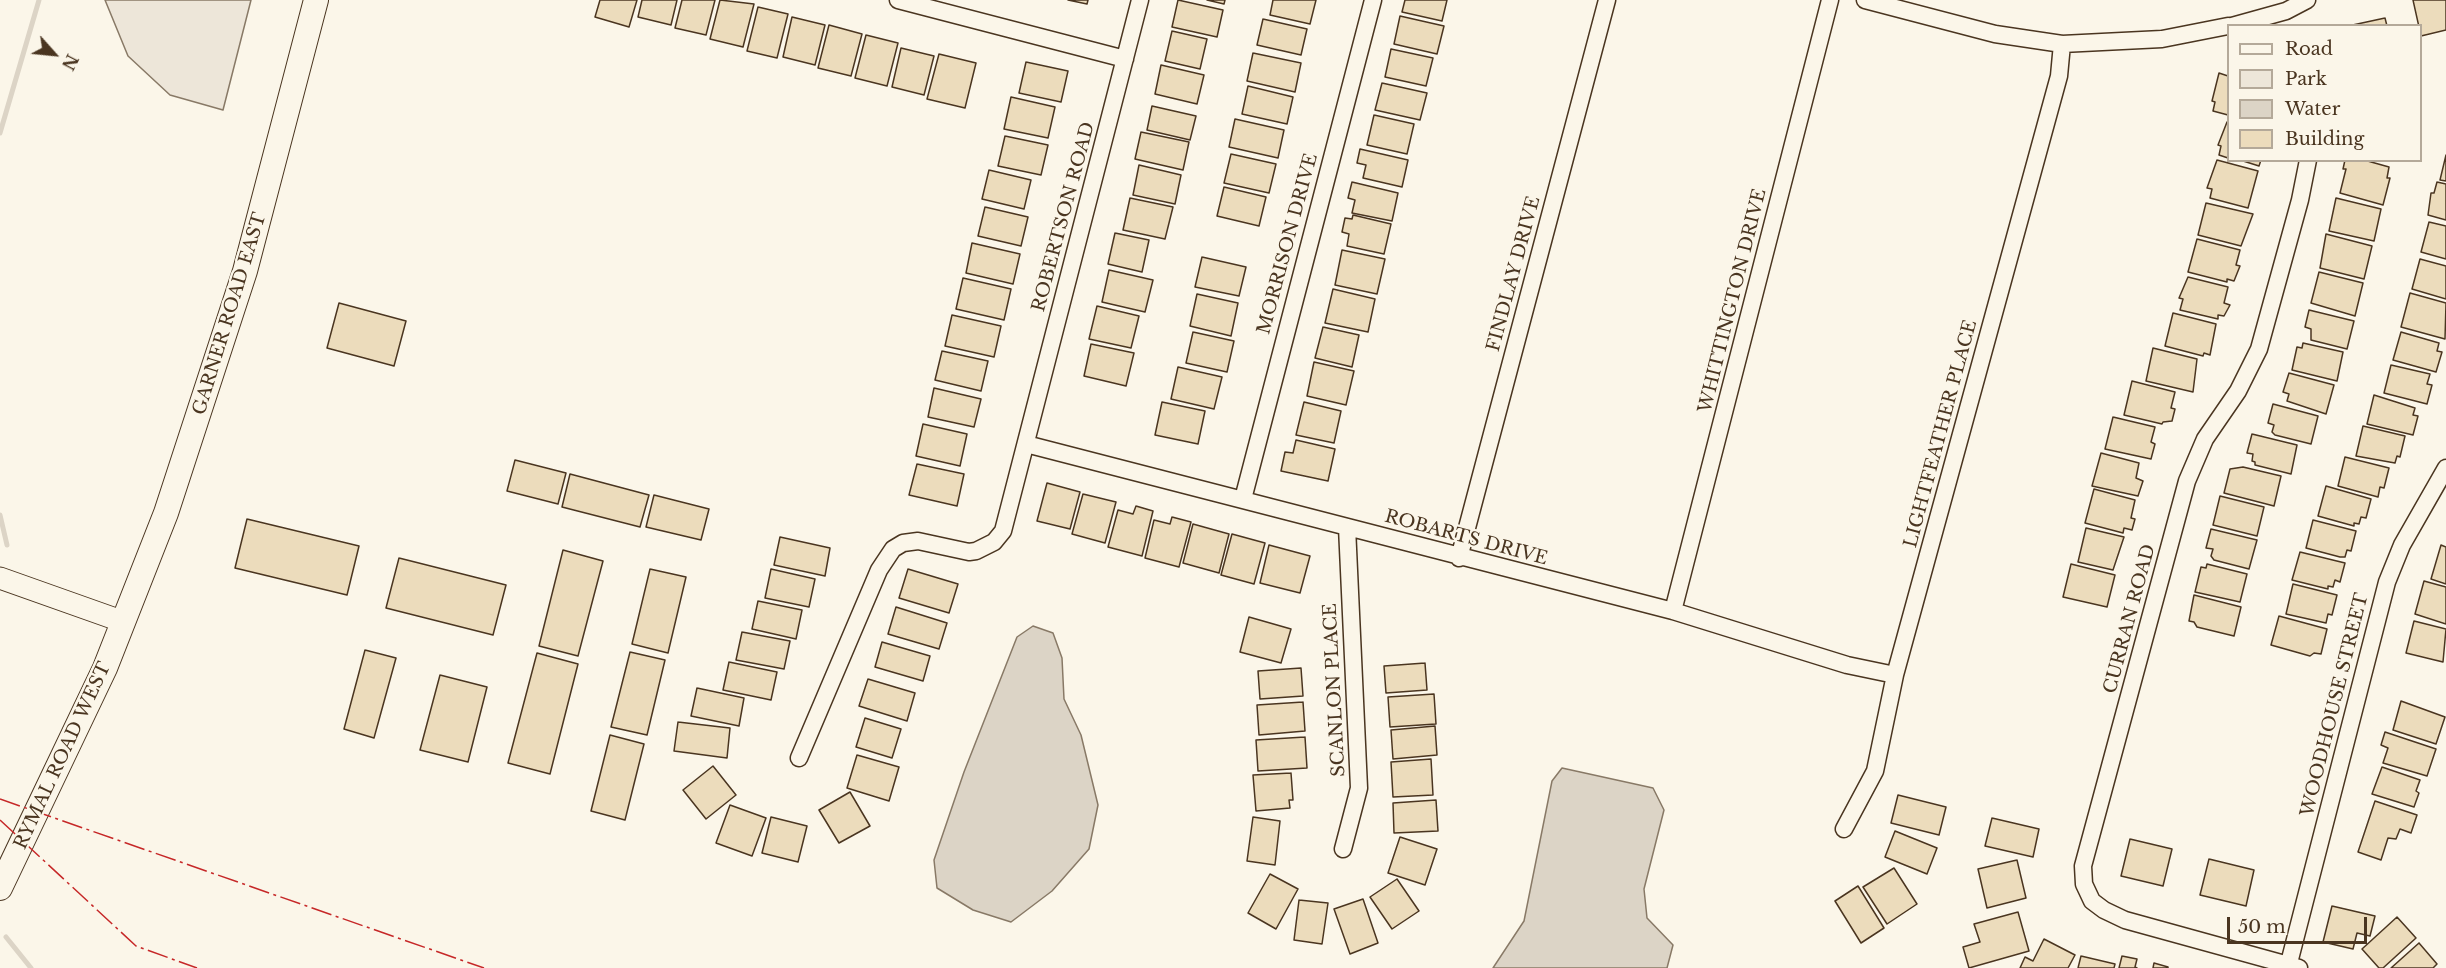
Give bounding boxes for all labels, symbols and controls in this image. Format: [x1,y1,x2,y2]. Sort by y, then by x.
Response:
north arrow [24,24,84,84]
legend [2227,24,2422,162]
text: Road [2285,38,2333,60]
text: N [58,51,82,73]
text: Park [2285,68,2327,90]
text: Water [2285,98,2340,120]
street label: ROBERTSON ROAD [1028,120,1100,314]
text: Building [2285,128,2364,150]
street label: MORRISON DRIVE [1253,151,1323,337]
street label: WHITTINGTON DRIVE [1695,187,1771,415]
street label: FINDLAY DRIVE [1483,194,1545,354]
street label: GARNER ROAD EAST [189,210,271,418]
street label: LIGHTFEATHER PLACE [1900,318,1982,550]
street label: ROBARTS DRIVE [1382,506,1550,570]
street label: CURRAN ROAD [2100,542,2160,696]
street label: WOODHOUSE STREET [2297,591,2373,819]
street label: SCANLON PLACE [1320,603,1350,777]
street label: RYMAL ROAD WEST [10,659,116,853]
scale bar [2230,905,2370,943]
text: 50 m [2238,916,2286,938]

